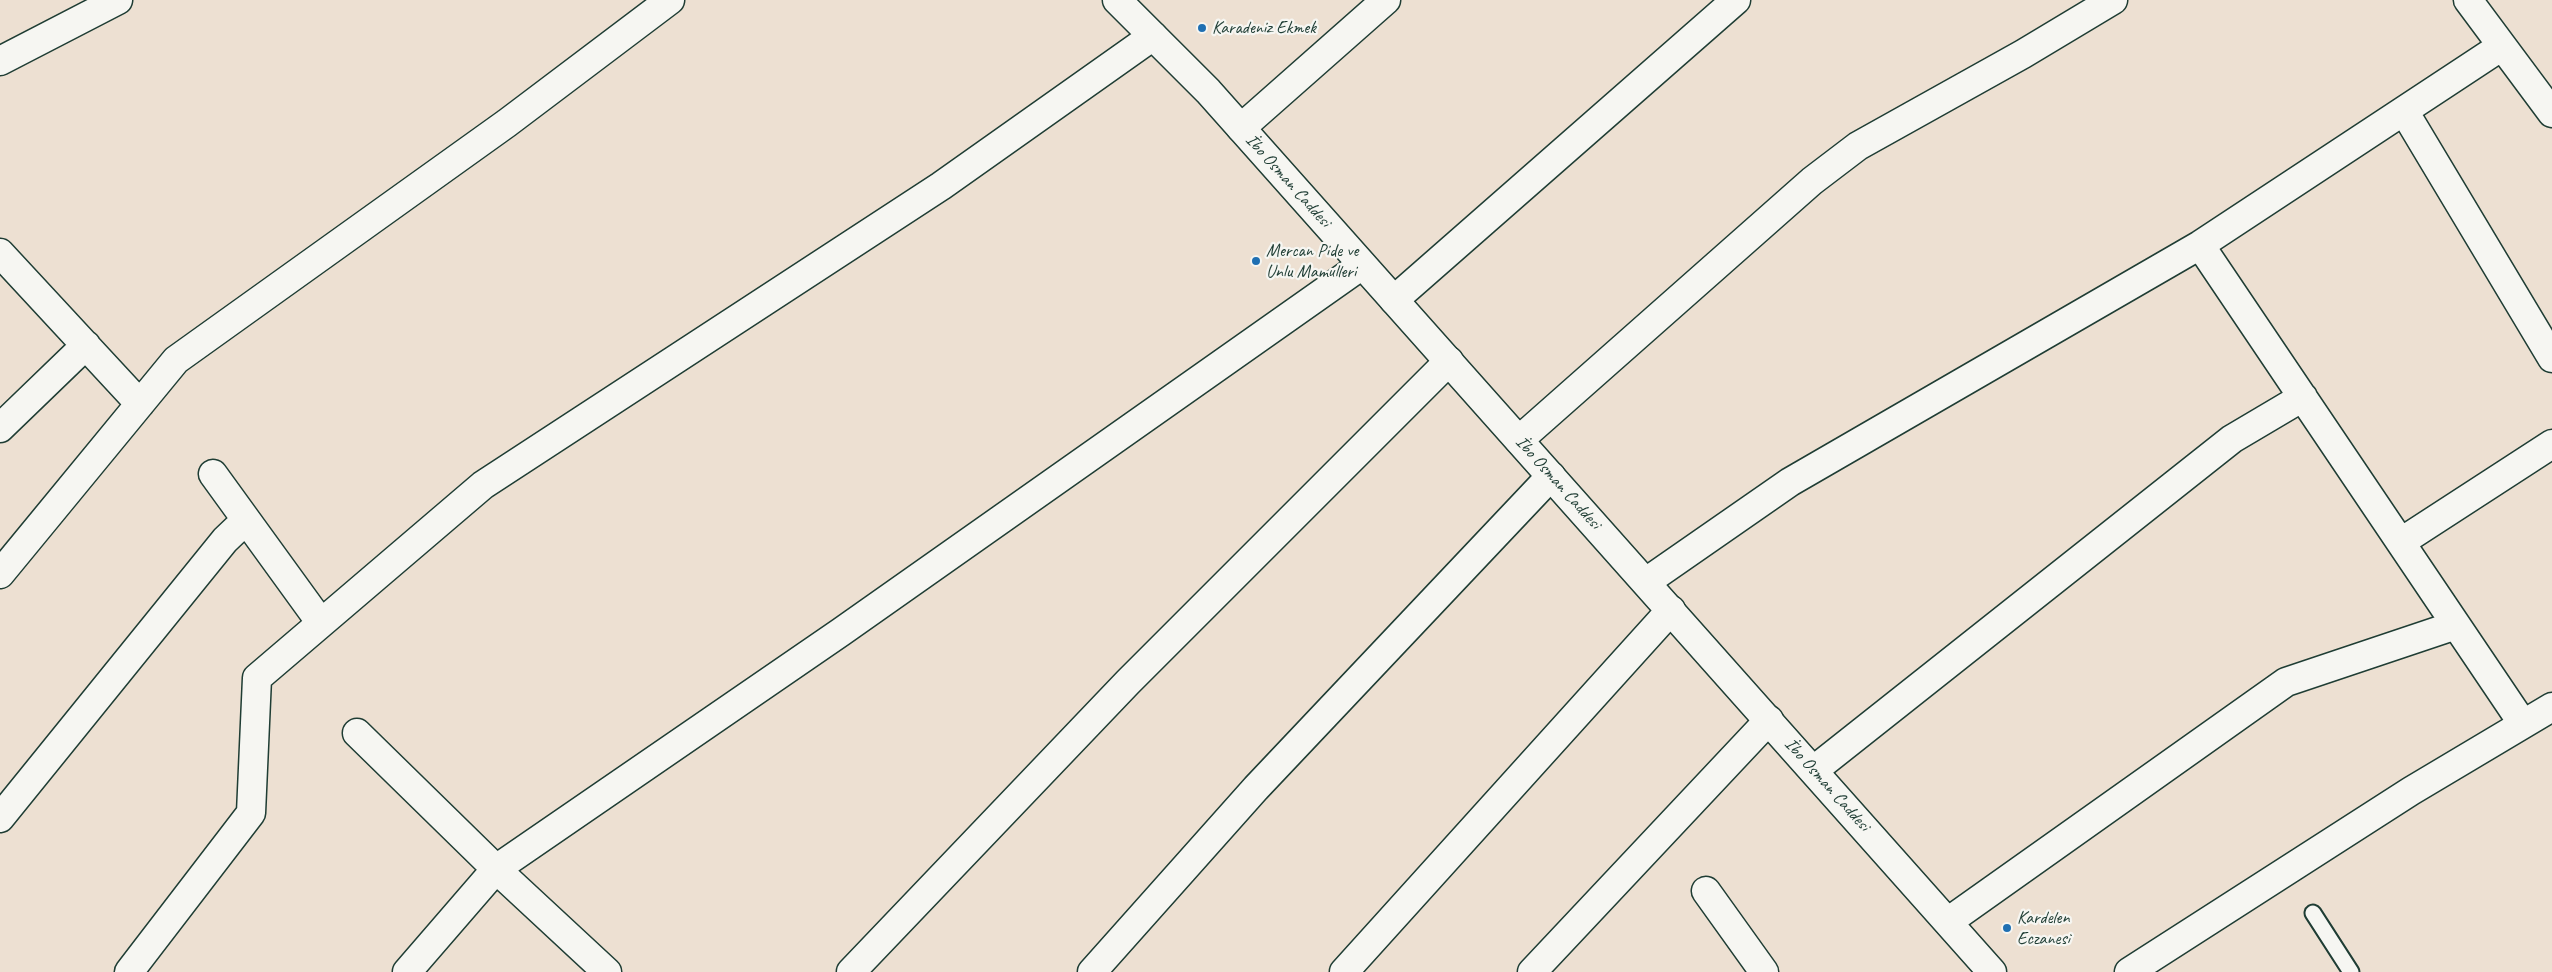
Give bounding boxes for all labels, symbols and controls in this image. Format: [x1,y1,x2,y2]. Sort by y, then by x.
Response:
place label: Karadeniz Ekmek [1212,17,1316,39]
marker: Karadeniz Ekmek [1196,22,1208,34]
street label: İbo Osman Caddesi [1240,130,1336,232]
place label: Mercan Pide ve Unlu Mamulleri [1266,240,1358,282]
marker: Mercan Pide ve Unlu Mamulleri [1250,255,1262,267]
street label: İbo Osman Caddesi [1510,432,1606,534]
street label: İbo Osman Caddesi [1779,734,1875,836]
place label: Kardelen Eczanesi [2017,907,2070,950]
marker: Kardelen Eczanesi [2001,922,2013,934]

